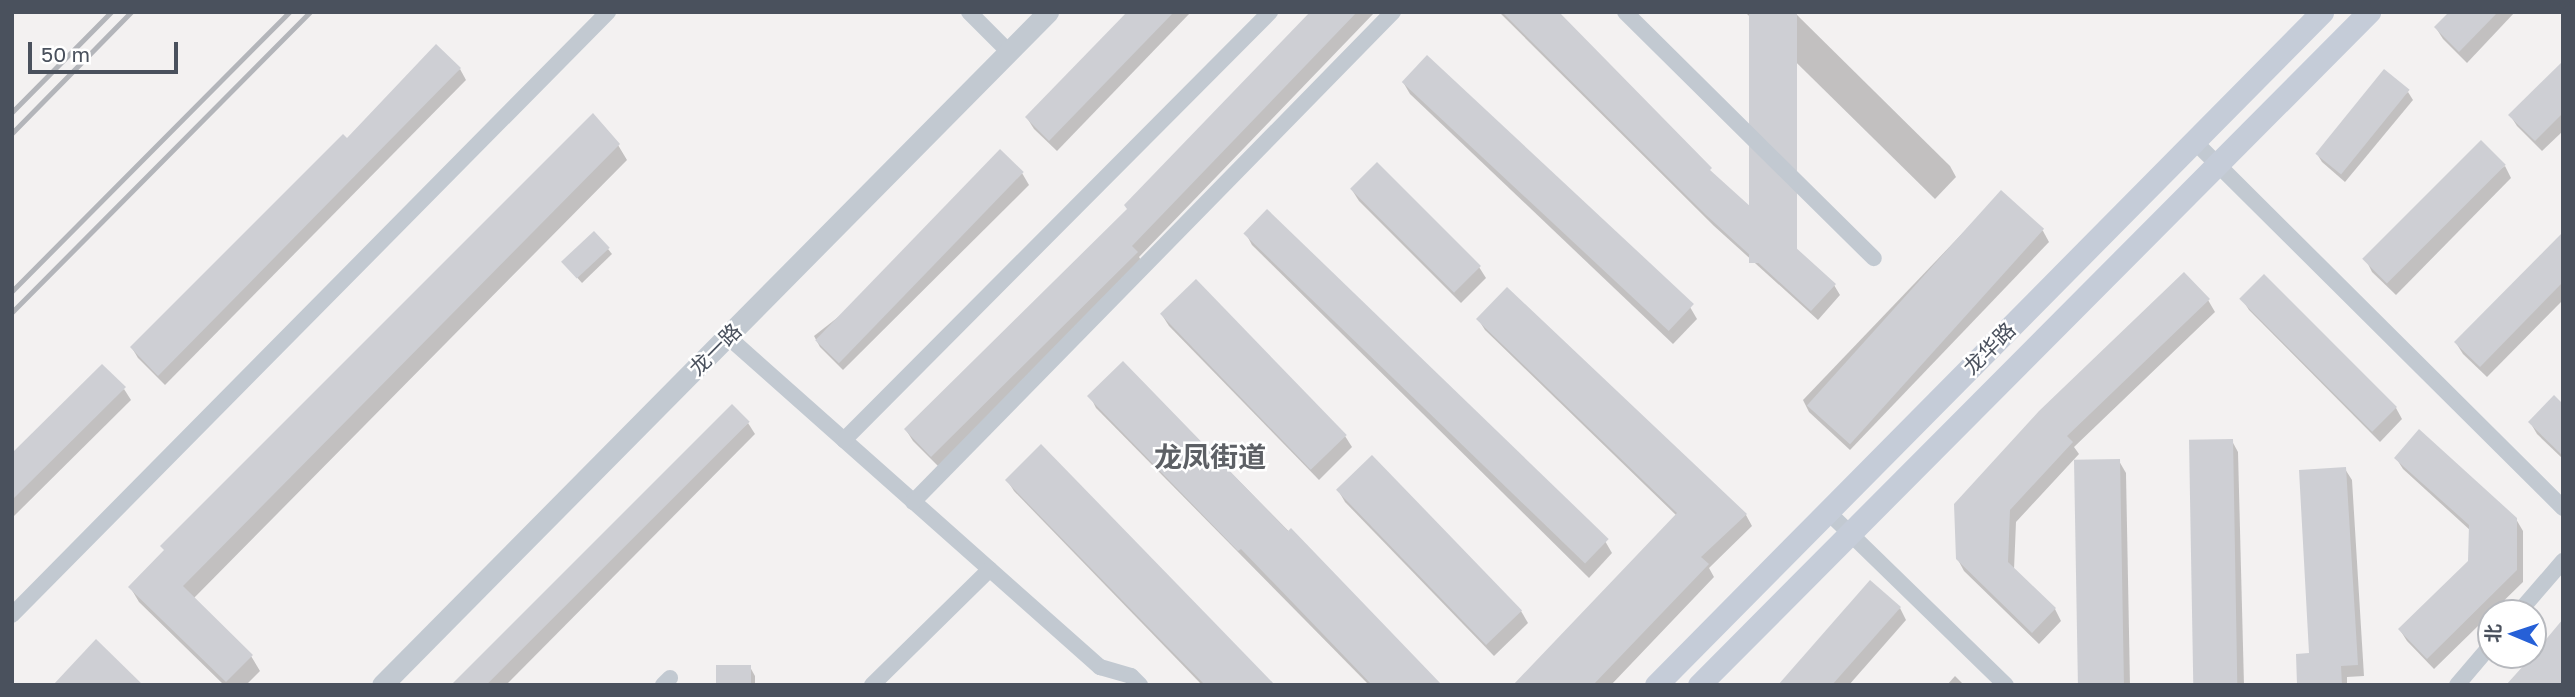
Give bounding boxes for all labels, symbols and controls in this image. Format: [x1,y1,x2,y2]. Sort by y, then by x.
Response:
scale bar [32,28,182,72]
text: 50 m [41,41,90,67]
street label: 龙华路 [1958,317,2020,379]
street label: 龙一路 [684,318,746,380]
district label: 龙凤街道 [1154,440,1266,474]
north arrow [2477,599,2547,669]
text: 北 [2481,623,2504,643]

